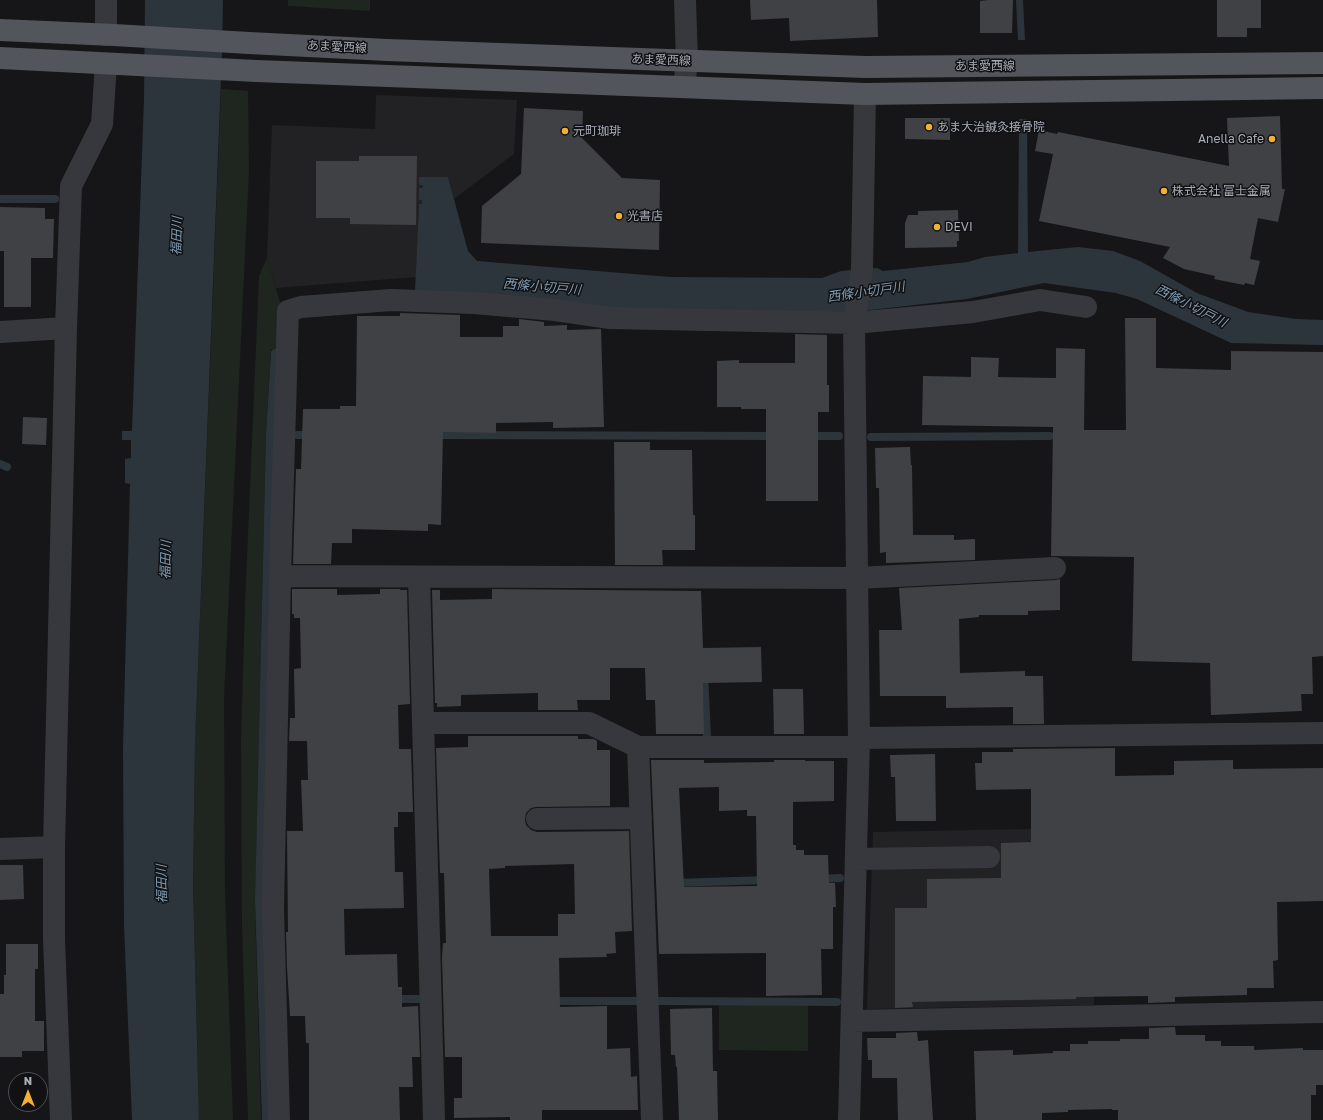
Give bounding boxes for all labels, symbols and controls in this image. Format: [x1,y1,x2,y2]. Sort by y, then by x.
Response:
street label: あま愛西線 [307,38,367,56]
street label: あま愛西線 [631,52,691,68]
street label: あま愛西線 [955,59,1015,73]
place label: あま大治鍼灸接骨院 [937,120,1045,134]
marker: あま大治鍼灸接骨院 [924,122,934,132]
place label: 元町珈琲 [573,124,621,138]
marker: 元町珈琲 [560,126,570,136]
place label: Anella Cafe [1198,132,1264,146]
marker: Anella Cafe [1267,134,1277,144]
place label: 株式会社 富士金属 [1172,184,1271,198]
marker: 株式会社 富士金属 [1159,186,1169,196]
place label: 光書店 [627,209,663,223]
marker: 光書店 [614,211,624,221]
water label: 福田川 [169,216,185,256]
place label: DEVI [945,220,973,234]
marker: DEVI [932,222,942,232]
water label: 西條小切戸川 [502,276,582,298]
water label: 西條小切戸川 [826,279,906,305]
water label: 西條小切戸川 [1153,281,1229,331]
water label: 福田川 [158,540,174,580]
water label: 福田川 [154,864,170,904]
north arrow [8,1072,48,1112]
text: N [24,1074,32,1087]

